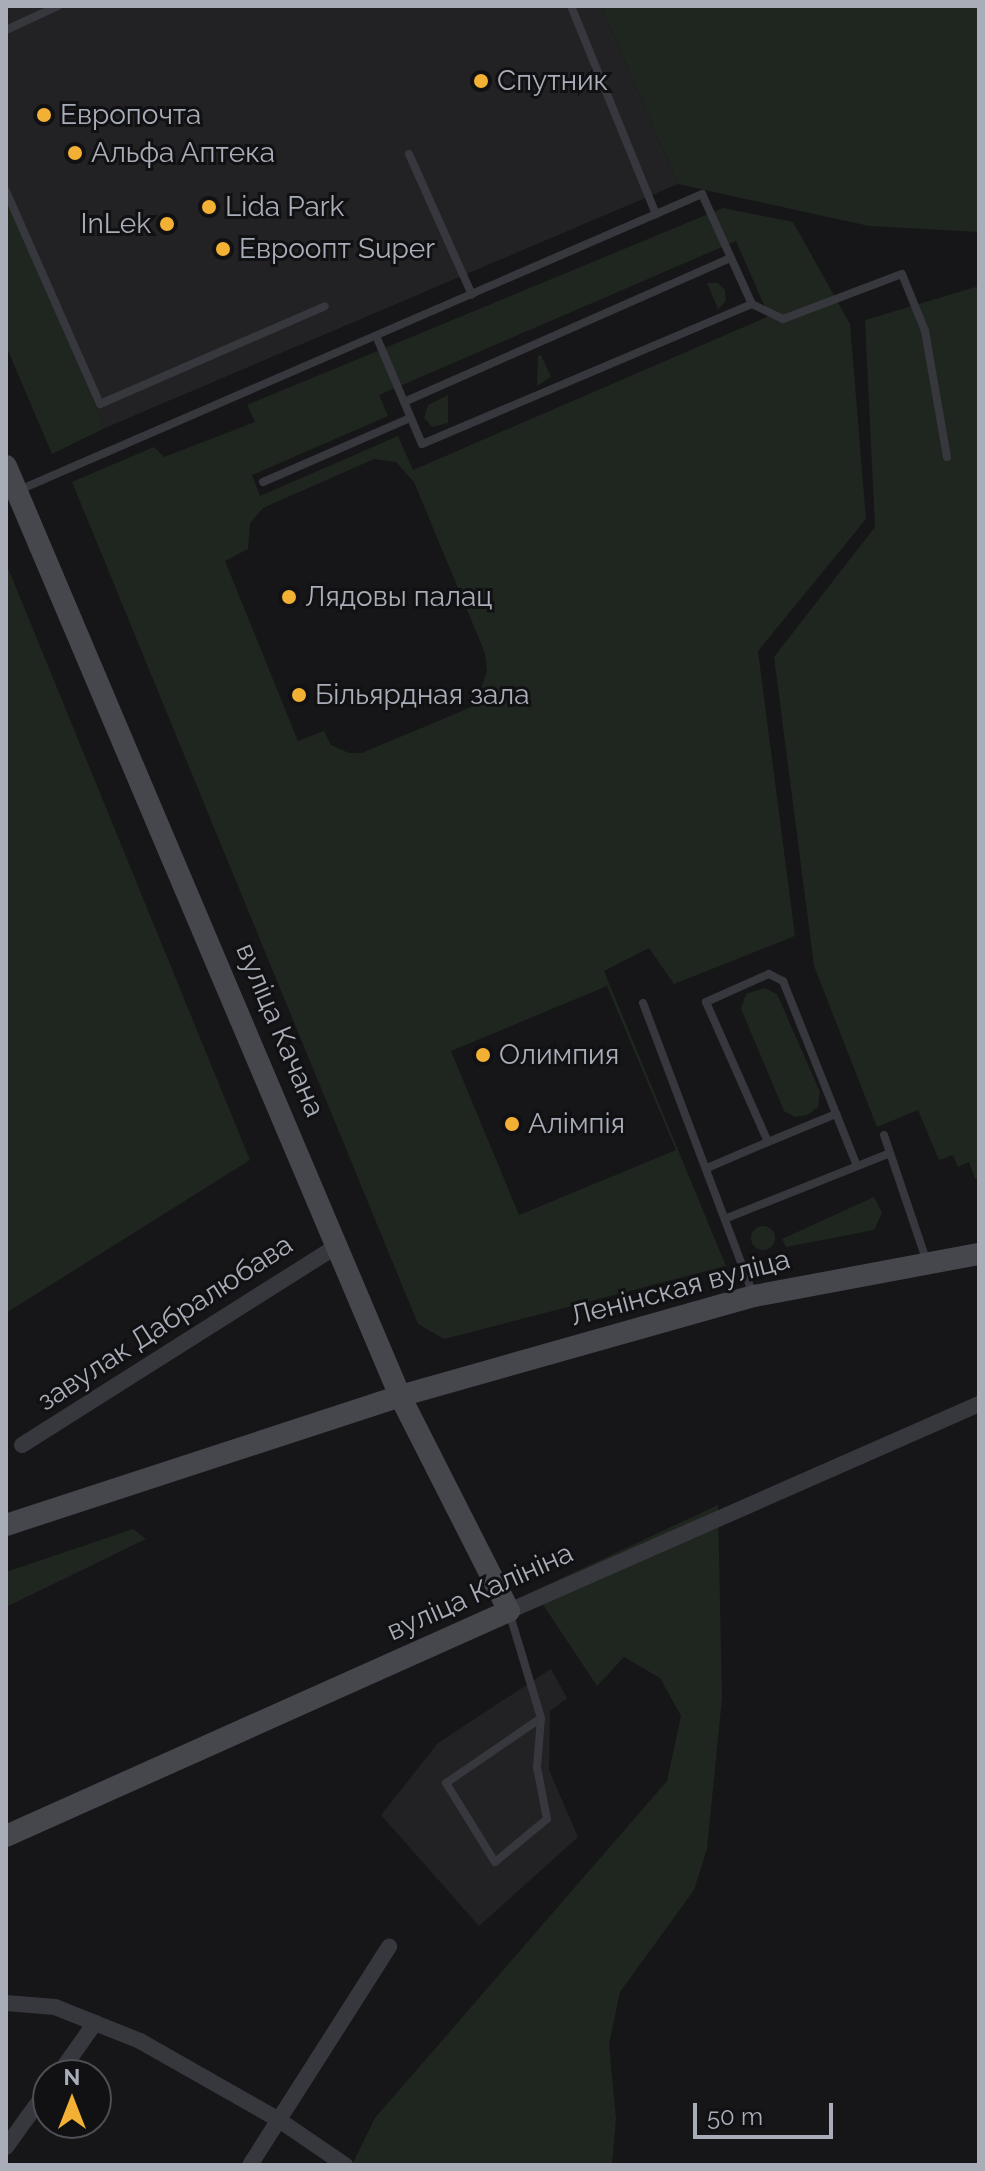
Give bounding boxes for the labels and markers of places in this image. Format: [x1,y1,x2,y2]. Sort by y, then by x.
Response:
place label: Спутник [497,64,608,98]
marker: Спутник [472,72,490,90]
place label: Европочта [60,98,201,132]
marker: Европочта [35,106,53,124]
place label: Альфа Аптека [91,136,276,170]
marker: Альфа Аптека [66,144,84,162]
place label: Lida Park [225,190,344,224]
marker: Lida Park [200,198,218,216]
place label: InLek [80,207,151,241]
marker: InLek [158,215,176,233]
place label: Евроопт Super [239,232,435,266]
marker: Евроопт Super [214,240,232,258]
place label: Лядовы палац [305,580,492,614]
marker: Лядовы палац [280,588,298,606]
place label: Більярдная зала [315,678,530,712]
marker: Більярдная зала [290,686,308,704]
place label: Олимпия [499,1038,619,1072]
marker: Олимпия [474,1046,492,1064]
place label: Алімпія [528,1107,625,1141]
marker: Алімпія [503,1115,521,1133]

